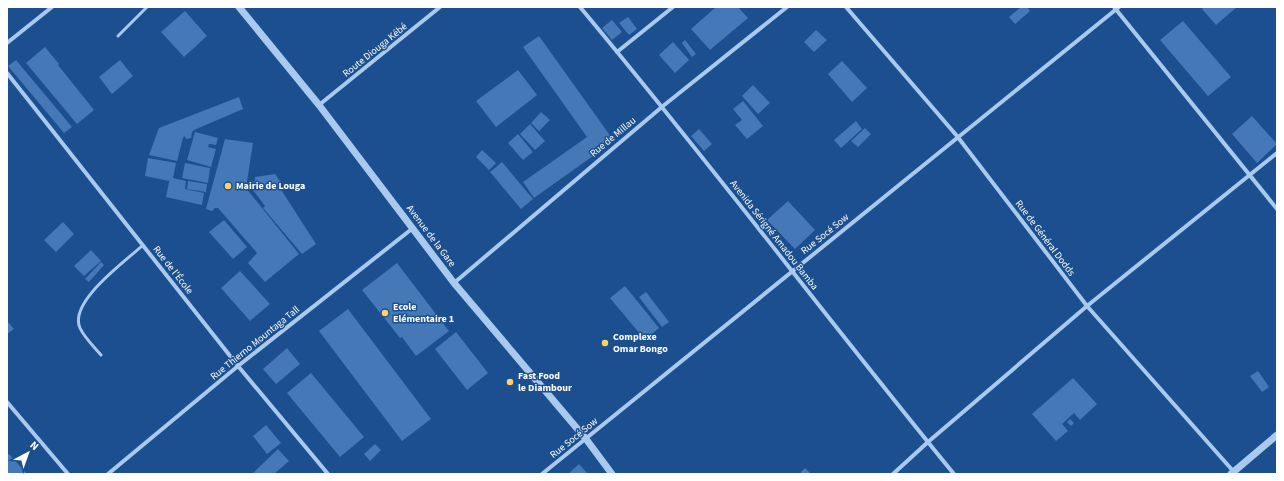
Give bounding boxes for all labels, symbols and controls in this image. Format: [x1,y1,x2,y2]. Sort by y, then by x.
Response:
street label: Route Diouga Kébé [340,20,410,80]
street label: Rue de Millau [587,114,639,160]
street label: Avenida Sérigné Amadou Bamba [727,177,821,293]
place label: Mairie de Louga [236,179,305,193]
marker: Mairie de Louga [223,181,233,191]
street label: Rue de Général Dodds [1012,197,1078,279]
street label: Avenue de la Gare [403,202,459,270]
street label: Rue Socé Sow [798,210,852,258]
street label: Rue de l'École [150,243,196,297]
place label: Ecole Elémentaire 1 [393,300,454,326]
street label: Rue Thierno Mountaga Tall [207,302,303,383]
marker: Ecole Elémentaire 1 [380,308,390,318]
place label: Complexe Omar Bongo [613,330,668,356]
marker: Complexe Omar Bongo [600,338,610,348]
place label: Fast Food le Diambour [518,369,572,395]
marker: Fast Food le Diambour [505,377,515,387]
street label: Rue Socé Sow [547,414,601,462]
north arrow [8,433,48,473]
text: N [27,438,42,454]

